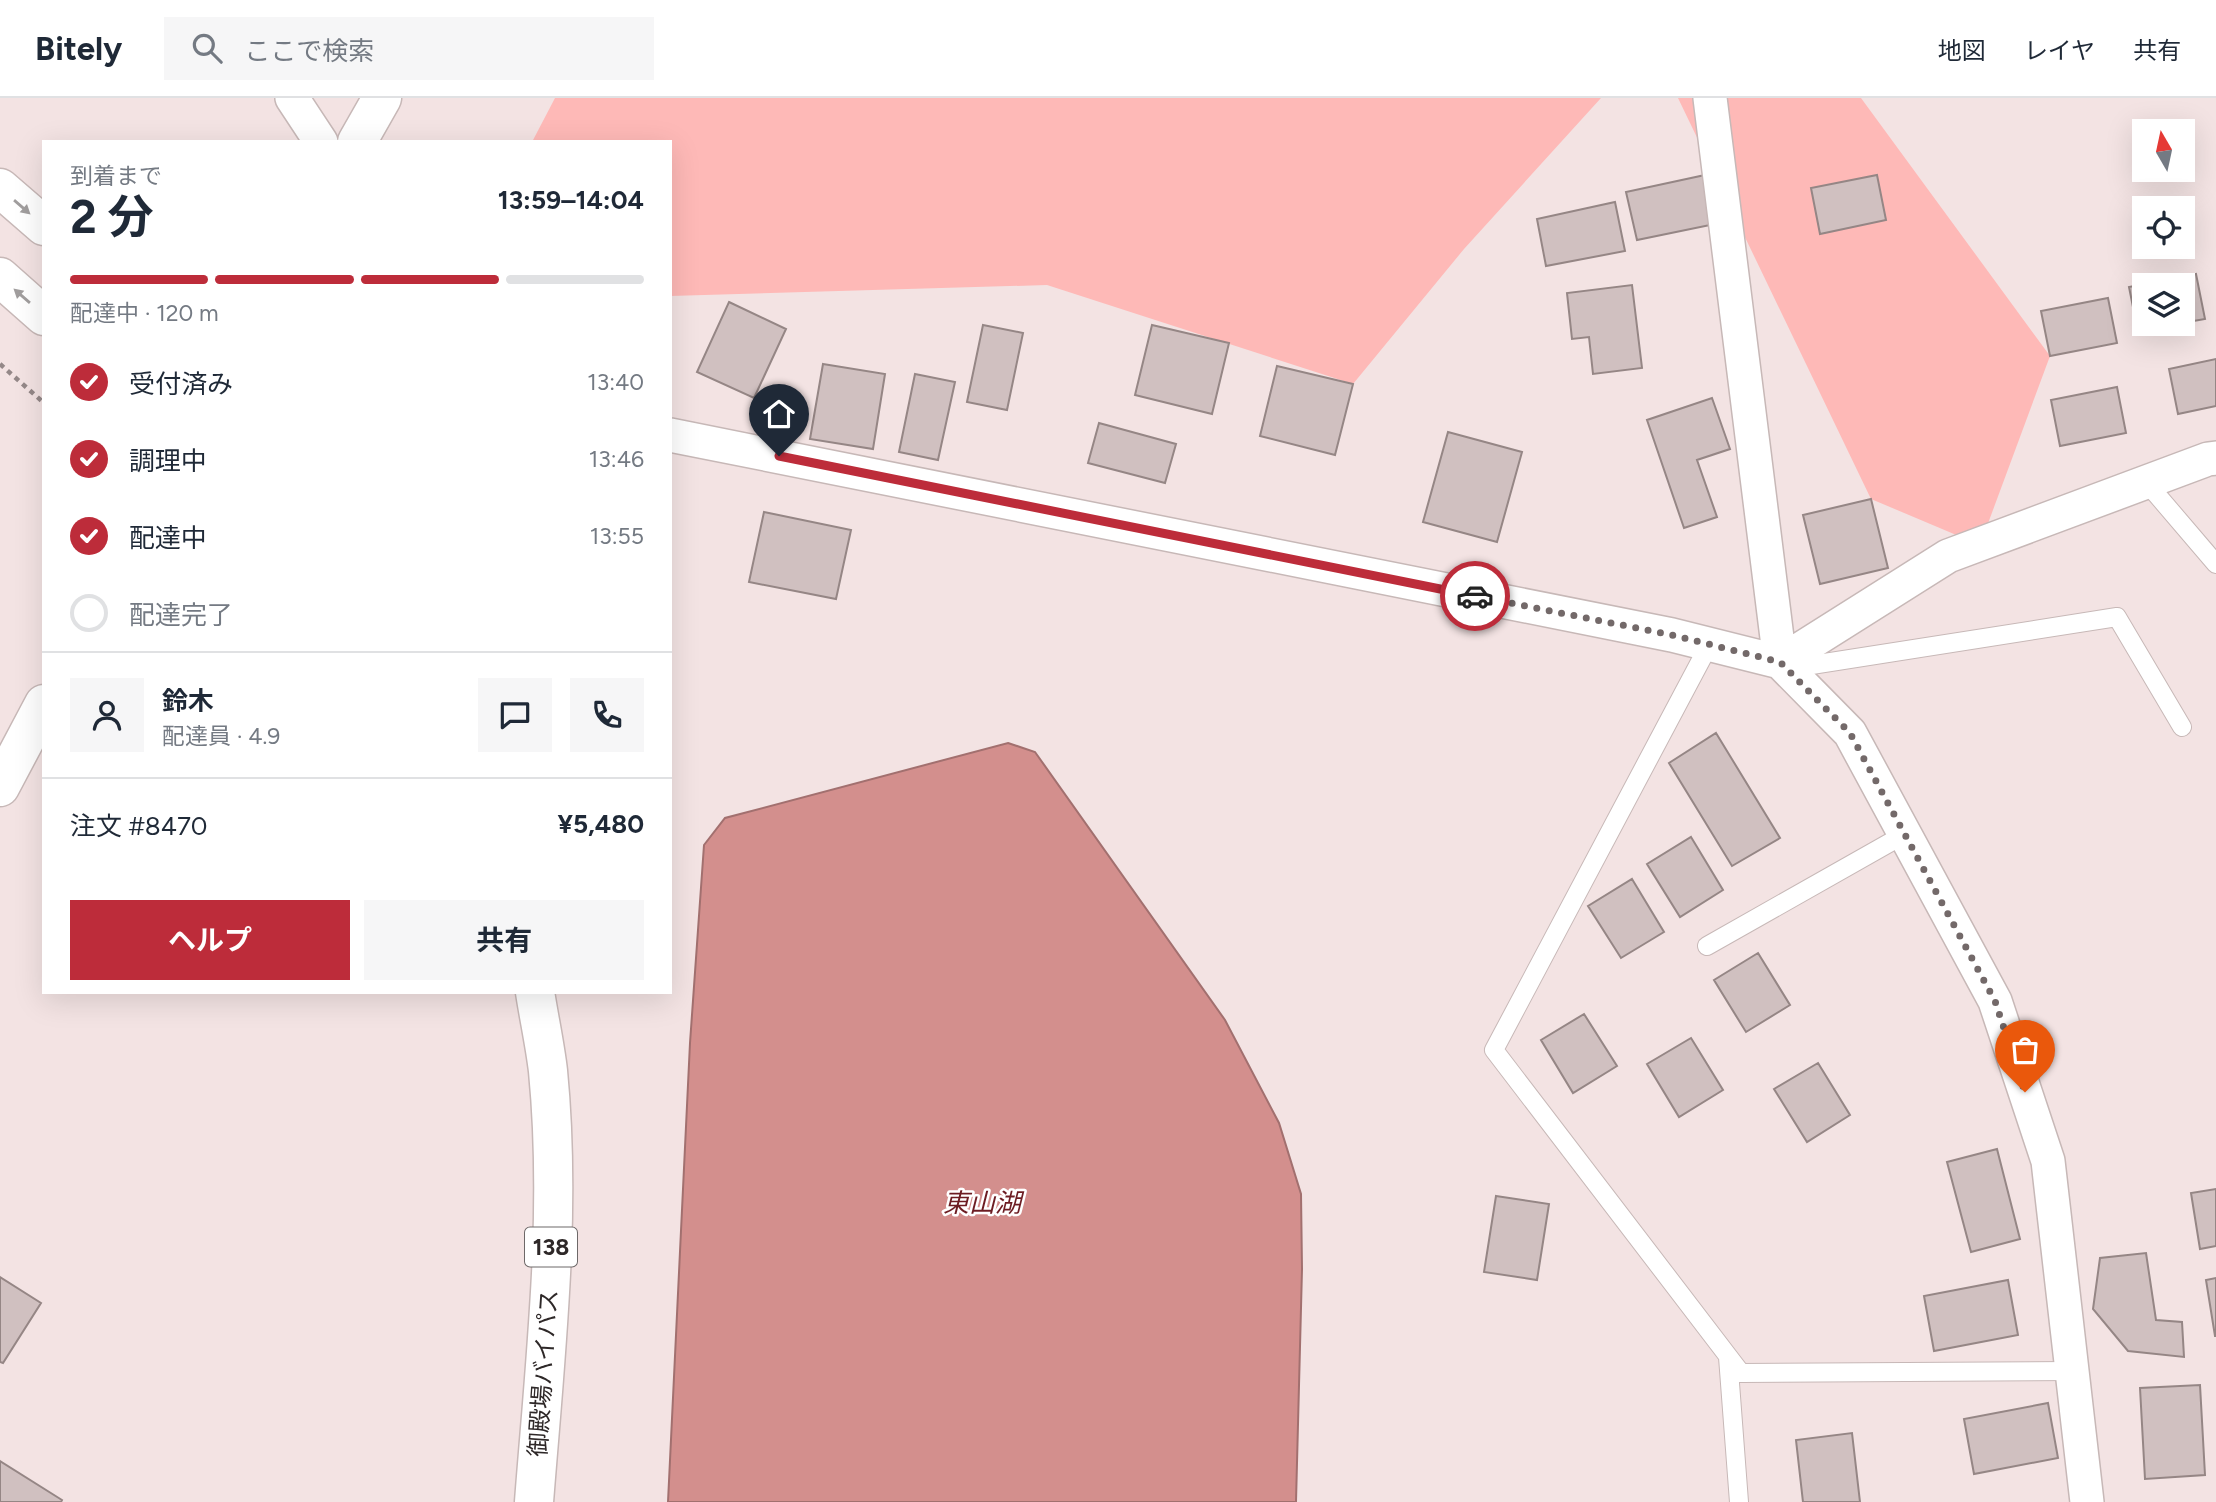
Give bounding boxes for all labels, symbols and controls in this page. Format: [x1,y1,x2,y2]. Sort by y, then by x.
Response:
search box [164,17,654,80]
text: Bitely [35,29,122,68]
icon: search [188,29,226,67]
text: ここで検索 [244,35,374,67]
text: 地図 [1938,36,1986,65]
text: レイヤ [2024,36,2095,65]
text: 共有 [2133,36,2181,65]
north arrow [2132,119,2194,182]
map controls [2132,119,2195,336]
text: 到着まで [70,162,162,190]
text: 13:59–14:04 [498,184,644,216]
text: 2 分 [70,189,154,245]
button: locate [2132,196,2195,259]
one-way arrow [13,199,31,215]
button: layers [2132,273,2195,336]
one-way arrow [13,288,31,304]
text: 配達中 · 120 m [70,299,219,327]
icon: check [70,363,108,401]
text: 受付済み [129,368,233,400]
text: 13:40 [587,368,644,396]
pin [749,384,809,456]
icon: home [760,395,798,433]
icon: check [70,440,108,478]
text: 調理中 [129,445,207,477]
text: 13:46 [589,445,644,473]
icon: check [70,517,108,555]
text: 配達中 [129,522,207,554]
text: 13:55 [590,522,644,550]
courier [1440,561,1510,631]
icon: car [1456,577,1494,615]
text: 配達完了 [129,599,233,631]
button: person [70,678,144,752]
button: chat [478,678,552,752]
button: phone [570,678,644,752]
text: 鈴木 [162,685,214,717]
text: 配達員 · 4.9 [162,722,280,750]
text: ¥5,480 [557,808,644,840]
text: 注文 #8470 [70,810,208,842]
button: ヘルプ [70,900,350,980]
button: 共有 [364,900,644,980]
pin [1995,1020,2055,1092]
icon: bag [2006,1031,2044,1069]
water label: 東山湖 [943,1187,1025,1219]
road number: 138 [525,1228,577,1266]
street label: 御殿場バイパス [523,1288,563,1458]

